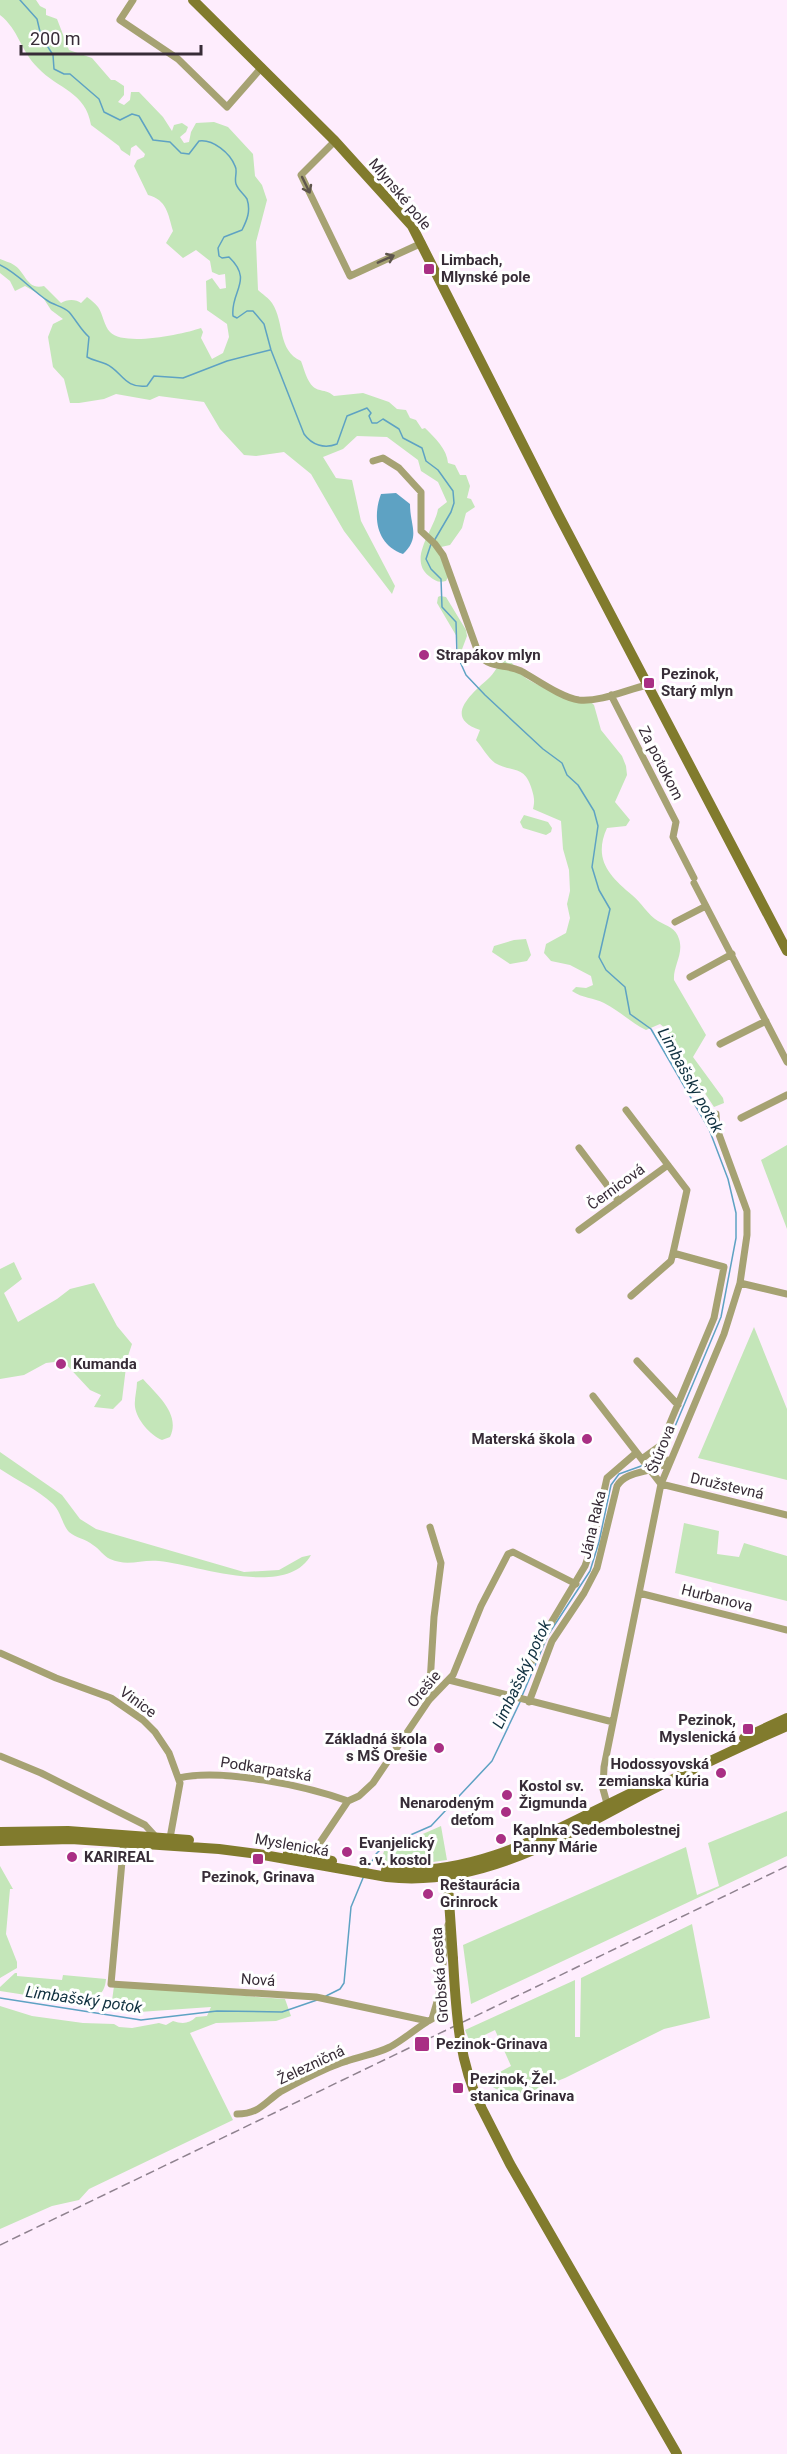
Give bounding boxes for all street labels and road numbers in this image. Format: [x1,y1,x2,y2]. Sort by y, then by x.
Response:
street label: Mlynské pole [365,155,435,233]
street label: Za potokom [635,723,687,803]
street label: Černicová [584,1160,648,1214]
street label: Štúrova [643,1422,679,1476]
street label: Družstevná [689,1469,765,1503]
street label: Jána Raka [576,1489,610,1561]
street label: Hurbanova [680,1580,754,1616]
street label: Orešie [403,1667,445,1711]
street label: Vinice [116,1683,160,1721]
street label: Podkarpatská [219,1753,313,1785]
street label: Myslenická [253,1830,331,1860]
street label: Grobská cesta [428,1926,452,2024]
street label: Nová [240,1970,276,1990]
street label: Železničná [275,2042,347,2088]

